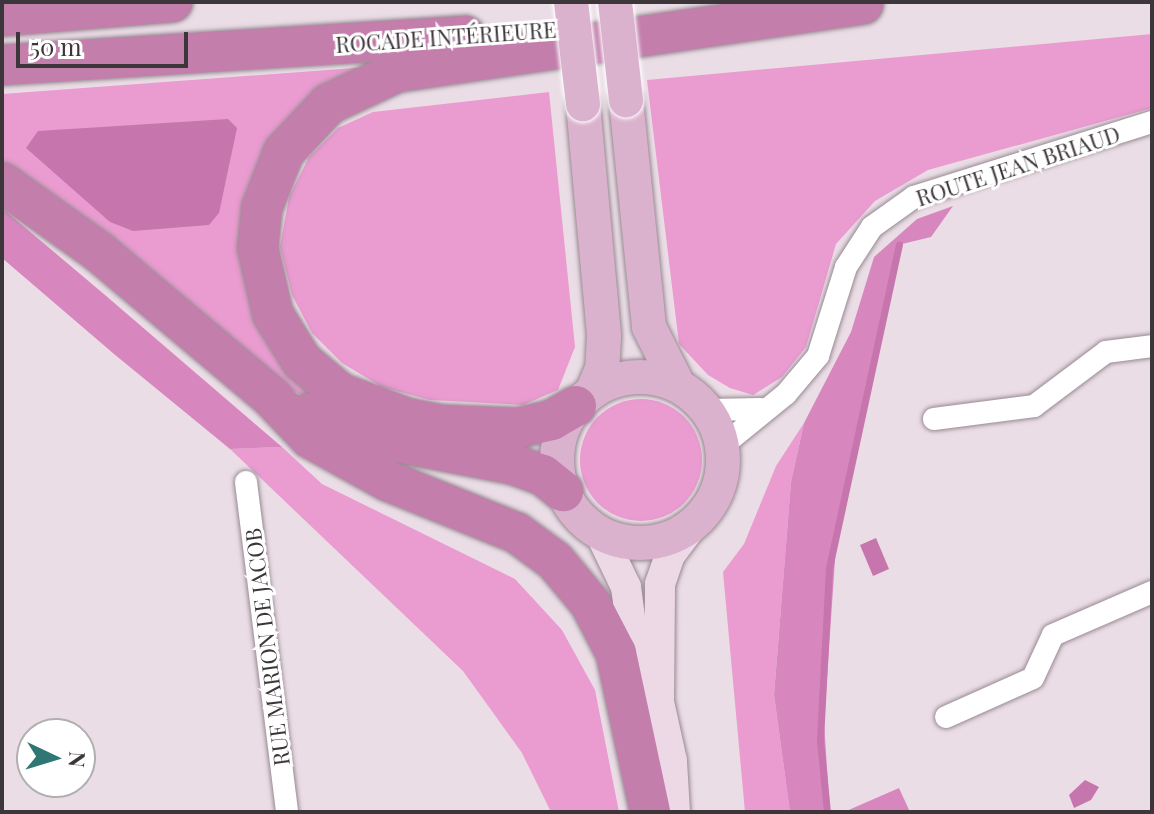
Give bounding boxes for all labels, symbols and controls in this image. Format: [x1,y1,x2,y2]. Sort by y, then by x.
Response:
scale bar [20,16,192,66]
street label: ROCADE INTÉRIEURE [335,16,557,58]
text: 50 m [30,30,82,62]
street label: ROUTE JEAN BRIAUD [913,121,1123,211]
street label: RUE MARION DE JACOB [239,527,295,767]
north arrow [16,718,96,798]
text: N [62,751,93,768]

